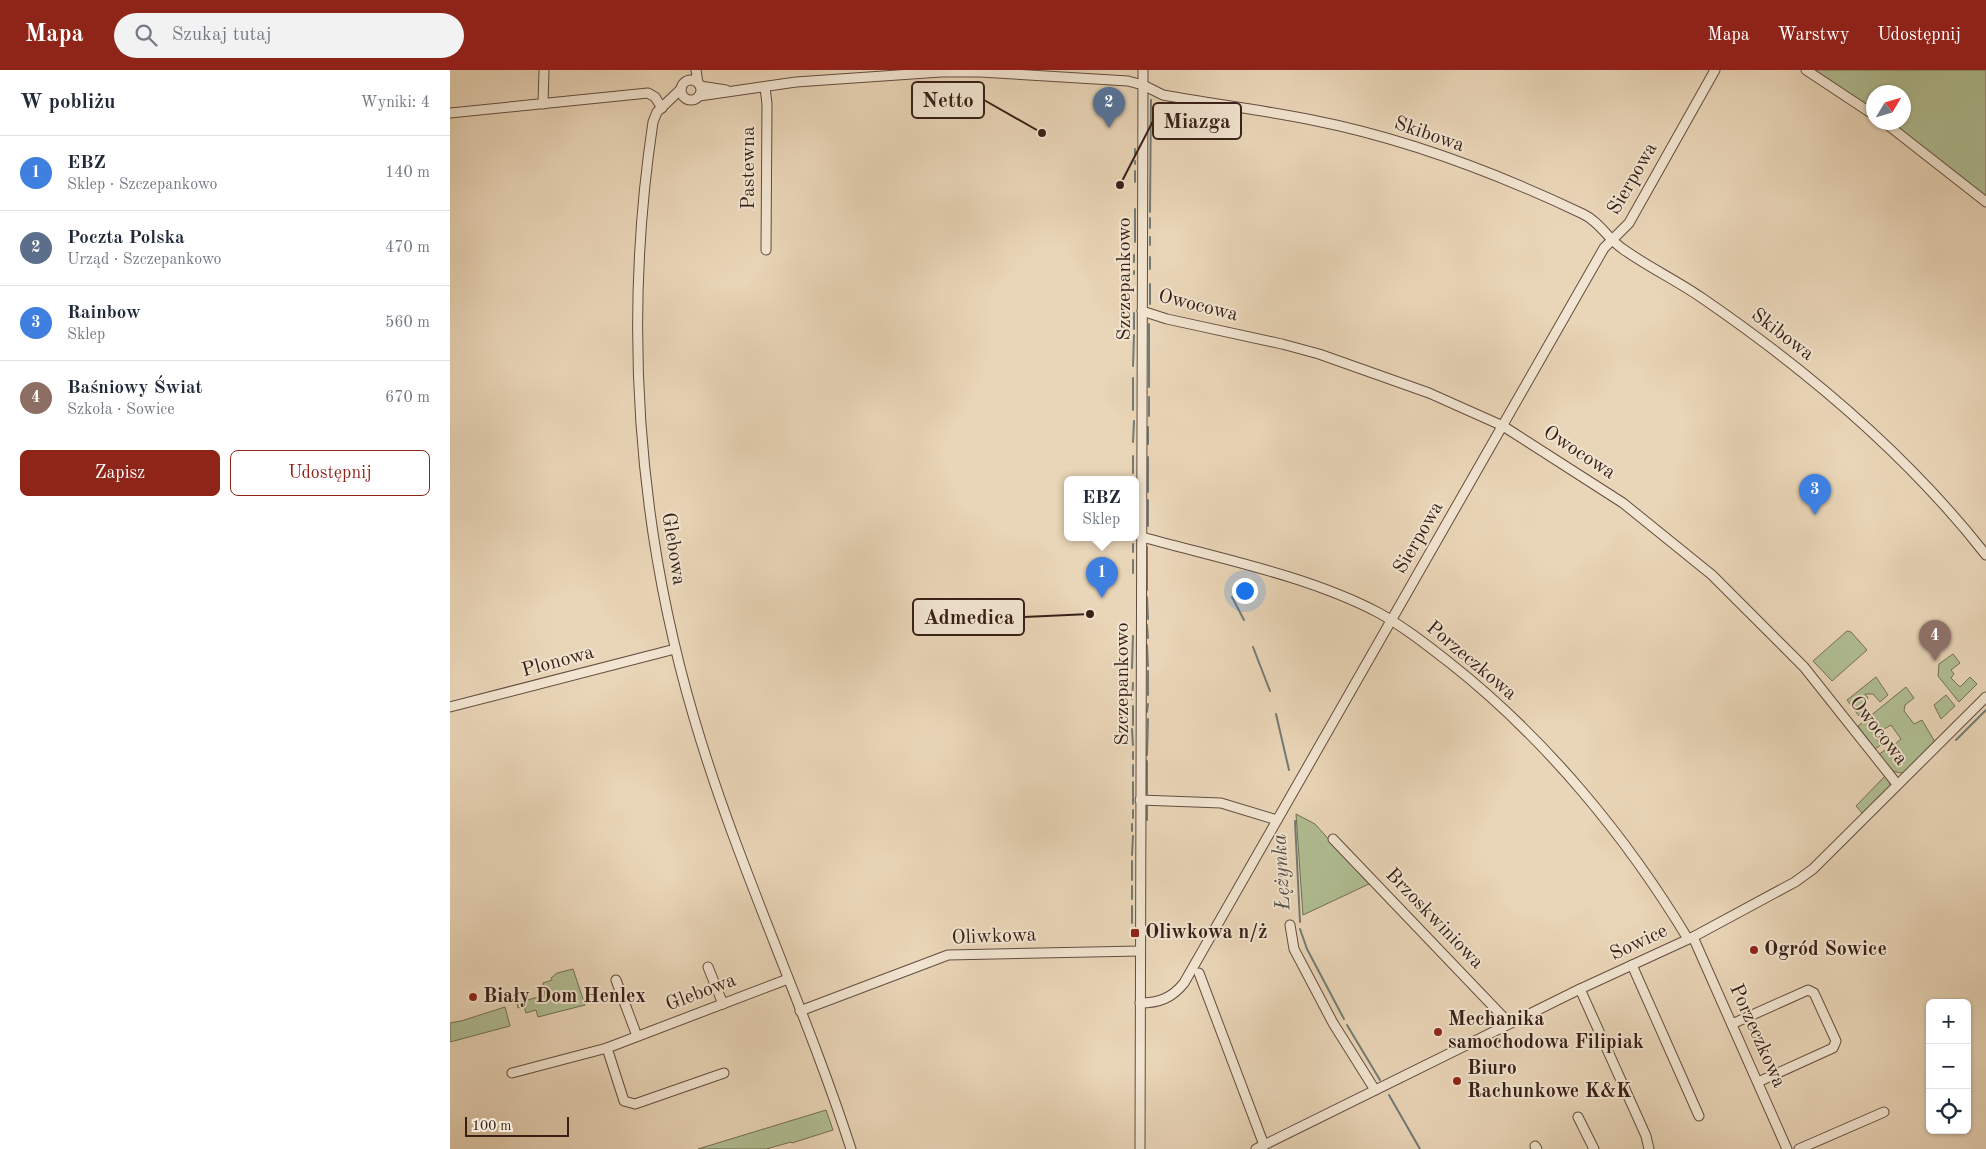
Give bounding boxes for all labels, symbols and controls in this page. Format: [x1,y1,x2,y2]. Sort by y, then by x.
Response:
search box [114,13,464,58]
icon: search [132,21,160,49]
text: Mapa [25,23,84,47]
text: Szukaj tutaj [172,26,272,45]
text: Mapa [1708,26,1750,44]
text: Warstwy [1778,26,1849,44]
text: Udostępnij [1877,26,1961,44]
callout: Netto [912,82,984,118]
north arrow [1866,85,1911,130]
pin: 2 [1093,87,1125,128]
text: Netto [922,91,974,112]
text: W pobliżu [20,92,115,113]
text: Wyniki: 4 [361,95,430,111]
callout: Miazga [1153,103,1241,139]
text: Miazga [1163,112,1231,133]
street label: Skibowa [1391,114,1467,156]
street label: Pastewna [739,126,759,210]
street label: Sierpowa [1604,139,1662,219]
text: EBZ [67,154,106,173]
text: 1 [31,165,41,181]
text: 140 m [385,165,430,181]
text: Sklep · Szczepankowo [67,177,217,193]
street label: Szczepankowo [1115,217,1135,341]
text: Poczta Polska [67,229,185,248]
text: 2 [31,240,41,256]
text: 470 m [385,240,430,256]
text: Urząd · Szczepankowo [67,252,222,268]
street label: Owocowa [1156,286,1240,326]
text: Rainbow [67,304,141,323]
street label: Skibowa [1747,305,1817,365]
text: 3 [31,315,41,331]
text: 560 m [385,315,430,331]
text: Sklep [67,327,105,343]
text: Baśniowy Świat [67,379,203,398]
text: 4 [31,390,41,406]
text: 670 m [385,390,430,406]
text: Szkoła · Sowice [67,402,175,418]
street label: Owocowa [1539,422,1619,484]
button: Zapisz [20,450,220,496]
button: Udostępnij [230,450,430,496]
pin: 3 [1799,474,1831,515]
popup [1064,476,1139,541]
text: EBZ [1082,489,1121,508]
street label: Sierpowa [1390,498,1448,578]
street label: Glebowa [657,511,689,587]
text: Sklep [1082,512,1120,528]
pin: 1 [1086,557,1118,598]
your location [1232,578,1258,604]
callout: Admedica [913,599,1024,635]
text: Admedica [923,608,1015,629]
street label: Porzeczkowa [1422,618,1520,704]
pin: 4 [1919,620,1951,661]
street label: Szczepankowo [1113,622,1133,746]
street label: Plonowa [520,643,596,681]
street label: Owocowa [1845,693,1911,769]
water label: Łężynka [1270,833,1295,912]
street label: Brzoskwiniowa [1381,865,1487,973]
street label: Sowice [1607,921,1671,965]
place label: Oliwkowa n/ż [1145,923,1268,943]
street label: Oliwkowa [951,926,1037,948]
marker: Oliwkowa n/ż [1129,927,1141,939]
place label: Ogród Sowice [1764,940,1887,960]
marker: Ogród Sowice [1748,944,1760,956]
street label: Glebowa [663,970,739,1016]
street label: Porzeczkowa [1725,981,1789,1091]
place label: Biały Dom Henlex [483,987,646,1007]
marker: Biały Dom Henlex [467,991,479,1003]
map controls [1926,999,1971,1134]
button: + [1926,999,1971,1044]
place label: Mechanika samochodowa Filipiak [1448,1010,1644,1053]
marker: Mechanika samochodowa Filipiak [1432,1026,1444,1038]
button: − [1926,1044,1971,1089]
place label: Biuro Rachunkowe K&K [1467,1059,1631,1102]
marker: Biuro Rachunkowe K&K [1451,1075,1463,1087]
button: locate [1926,1089,1971,1134]
scale bar [465,1114,569,1137]
text: 100 m [472,1119,511,1133]

